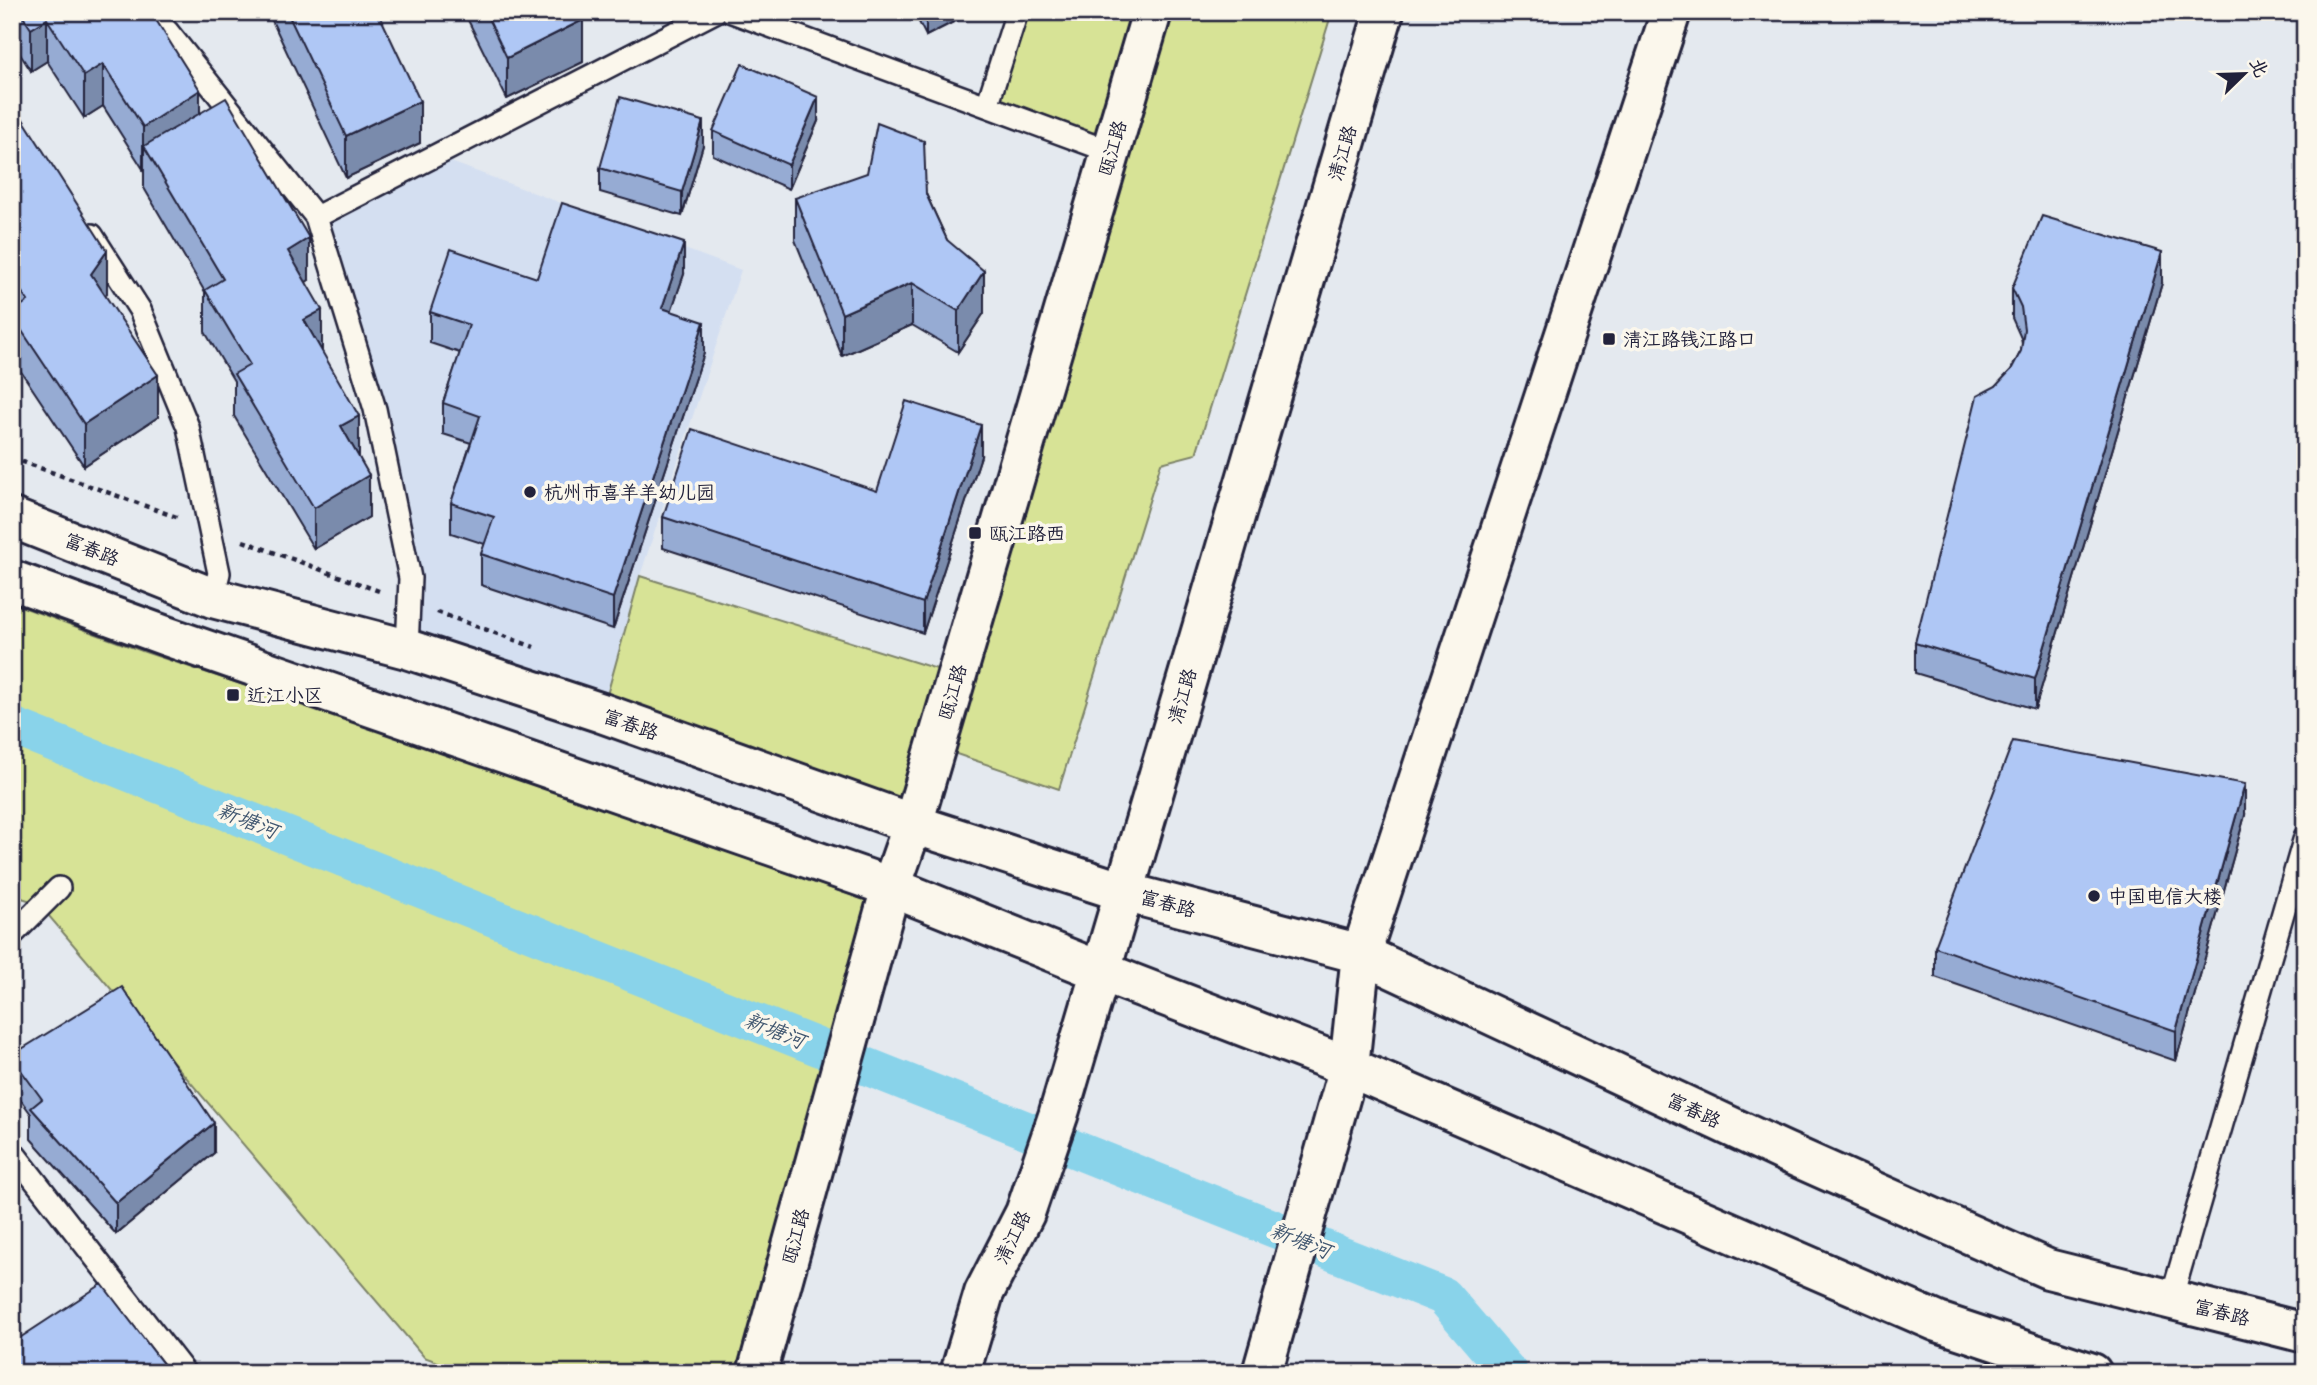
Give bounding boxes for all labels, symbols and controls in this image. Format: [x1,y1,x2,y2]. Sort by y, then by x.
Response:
north arrow [2208,38,2278,108]
text: 北 [2245,54,2274,81]
street label: 瓯江路 [1093,117,1131,179]
street label: 清江路 [1323,122,1361,184]
place label: 清江路钱江路口 [1623,327,1756,351]
marker: 清江路钱江路口 [1601,331,1617,347]
place label: 杭州市喜羊羊幼儿园 [544,480,715,504]
marker: 杭州市喜羊羊幼儿园 [522,484,538,500]
place label: 瓯江路西 [989,521,1065,545]
marker: 瓯江路西 [967,525,983,541]
street label: 富春路 [61,527,123,571]
street label: 瓯江路 [933,661,971,723]
street label: 清江路 [1163,665,1201,727]
place label: 近江小区 [247,683,323,707]
marker: 近江小区 [225,687,241,703]
street label: 富春路 [600,703,662,745]
water label: 新塘河 [214,796,285,845]
street label: 富春路 [1137,884,1199,922]
place label: 中国电信大楼 [2108,884,2222,908]
marker: 中国电信大楼 [2086,888,2102,904]
water label: 新塘河 [741,1006,812,1055]
street label: 富春路 [1663,1087,1725,1133]
street label: 瓯江路 [776,1205,814,1267]
street label: 清江路 [989,1206,1035,1268]
water label: 新塘河 [1267,1216,1338,1265]
street label: 富春路 [2191,1293,2253,1331]

